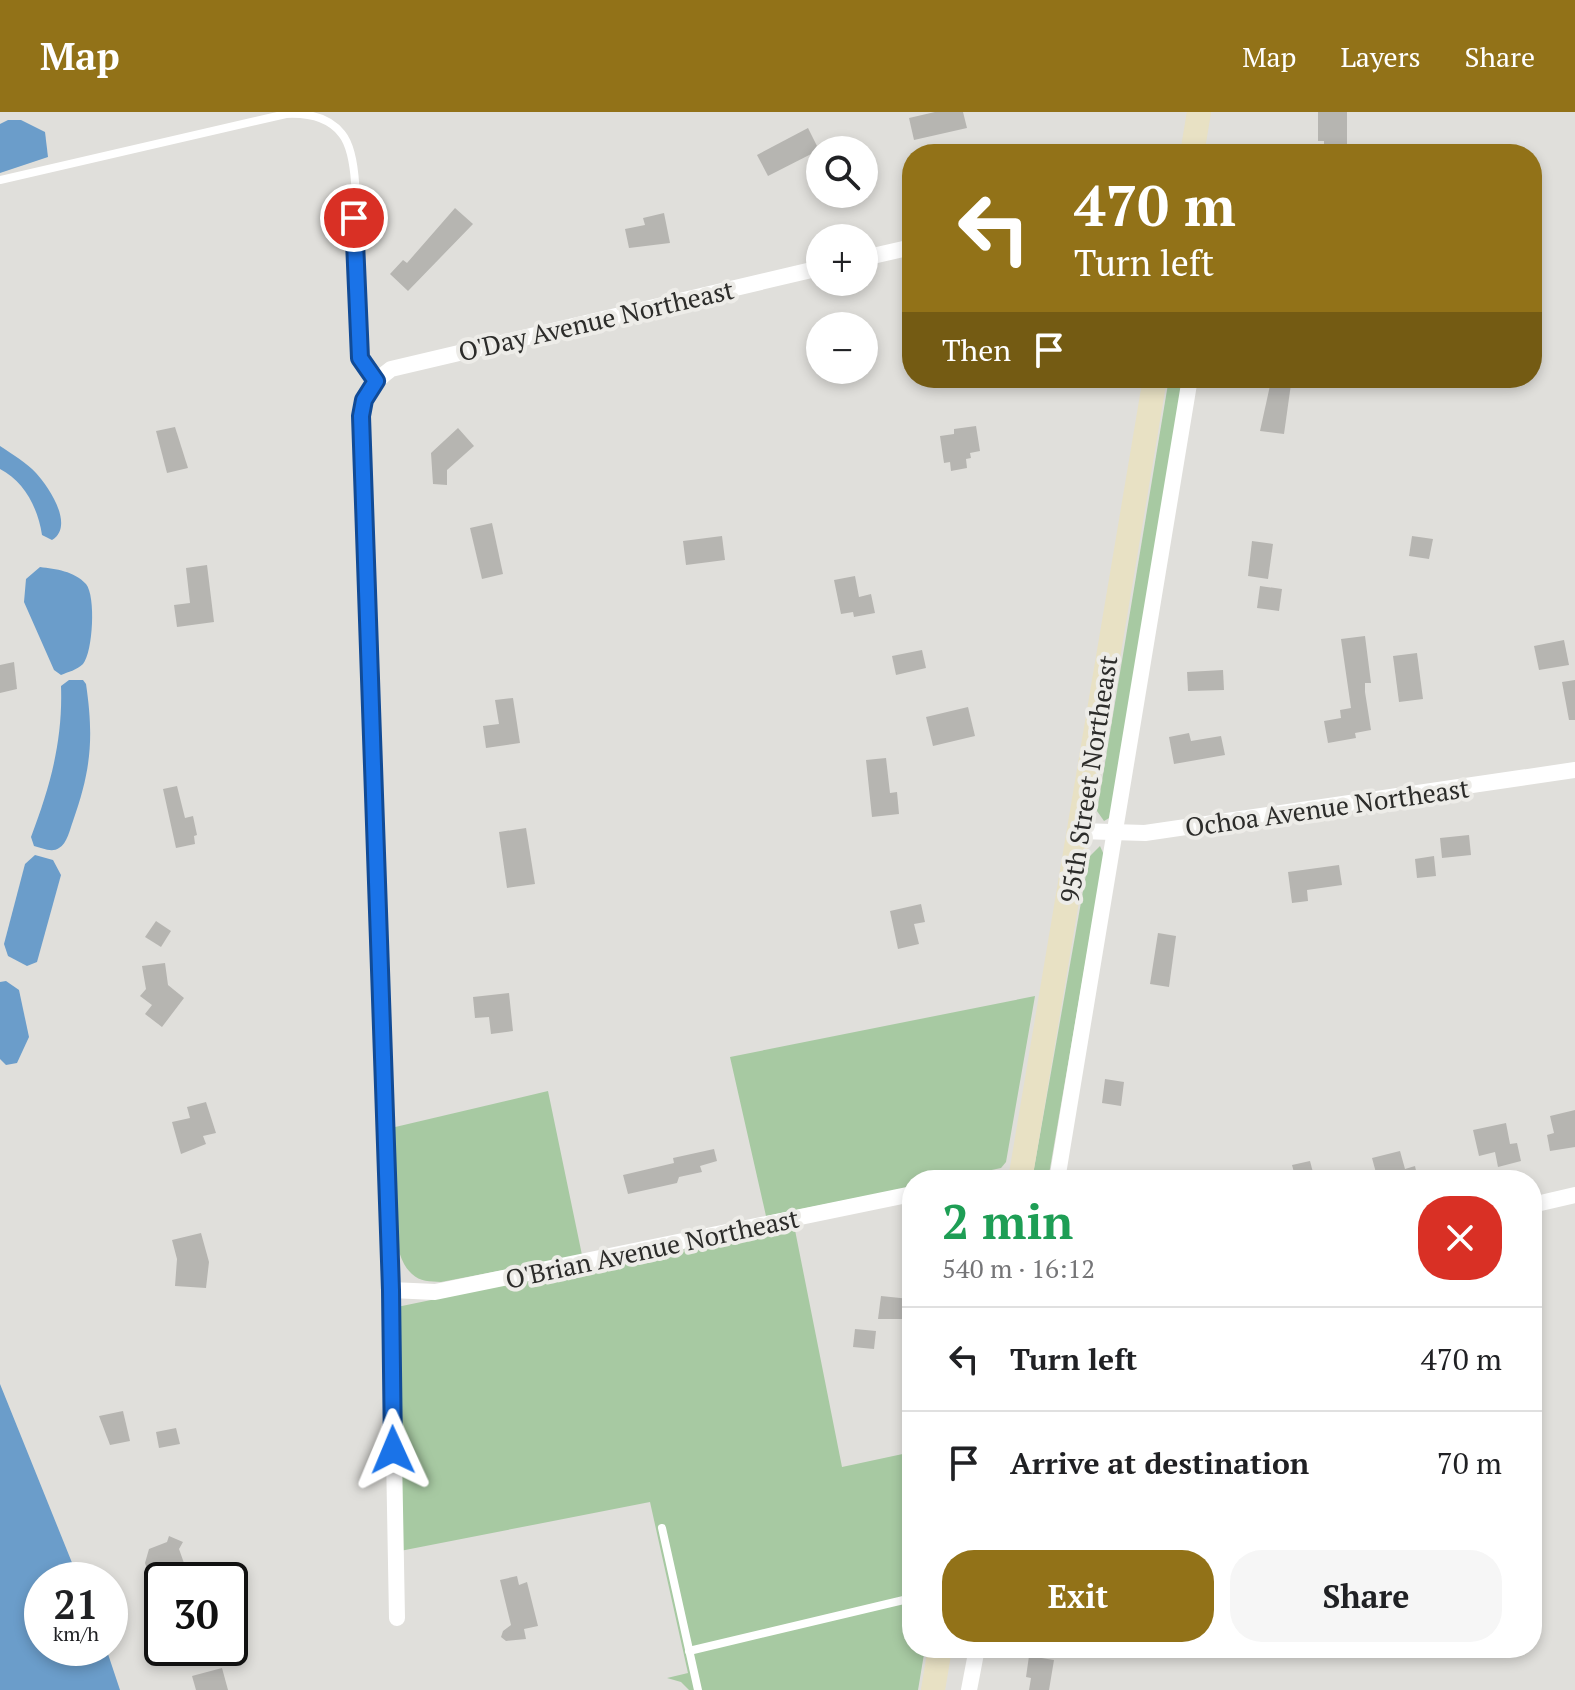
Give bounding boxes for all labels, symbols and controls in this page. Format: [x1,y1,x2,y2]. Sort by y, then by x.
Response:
text: Map [40,31,120,81]
text: Map [1242,38,1296,75]
text: Layers [1340,38,1421,75]
text: Share [1465,38,1535,75]
map controls [806,136,878,384]
button: search [806,136,878,208]
text: 470 m [1074,168,1236,242]
icon: left [942,176,1046,280]
pin [320,184,388,252]
icon: arrive [332,196,376,240]
button: + [806,224,878,296]
text: Turn left [1074,239,1214,286]
street label: O'Day Avenue Northeast [455,272,737,368]
button: − [806,312,878,384]
icon: arrive [1027,328,1071,372]
text: Then [942,330,1011,370]
street label: 95th Street Northeast [1052,653,1124,905]
street label: Ochoa Avenue Northeast [1183,770,1472,844]
text: 2 min [942,1189,1073,1253]
button: close [1418,1196,1502,1280]
street label: O'Brian Avenue Northeast [502,1200,802,1296]
text: 540 m · 16:12 [942,1251,1095,1285]
icon: left [942,1337,986,1381]
text: Turn left [1010,1339,1137,1379]
text: 470 m [1421,1339,1502,1379]
position arrow [351,1408,435,1492]
icon: arrive [942,1441,986,1485]
text: Arrive at destination [1010,1443,1309,1483]
text: 70 m [1437,1443,1502,1483]
button: Exit [942,1550,1214,1642]
button: Share [1230,1550,1502,1642]
speed limit sign: 30 [144,1562,248,1666]
text: 21 [53,1577,99,1630]
text: km/h [53,1620,99,1647]

